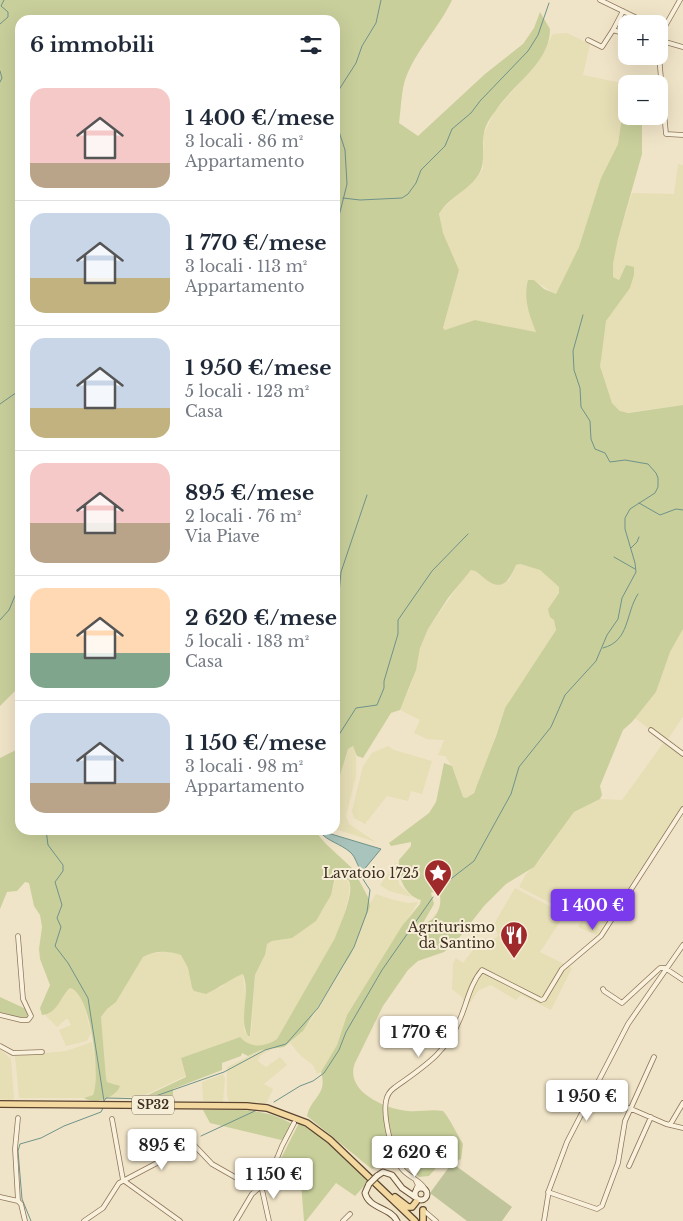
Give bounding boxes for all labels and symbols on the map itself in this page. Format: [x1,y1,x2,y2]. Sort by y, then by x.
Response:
place icon: Lavatoio 1725 [423,858,453,897]
place label: Lavatoio 1725 [323,864,419,882]
pin: 1 400 € [547,888,639,931]
place label: Agriturismo da Santino [407,918,495,952]
restaurant icon: Agriturismo da Santino [499,920,529,959]
pin: 1 770 € [373,1016,465,1058]
pin: 1 950 € [541,1080,633,1122]
road number: SP32 [132,1096,174,1114]
pin: 895 € [127,1128,197,1171]
pin: 2 620 € [369,1136,461,1178]
pin: 1 150 € [228,1158,320,1200]

